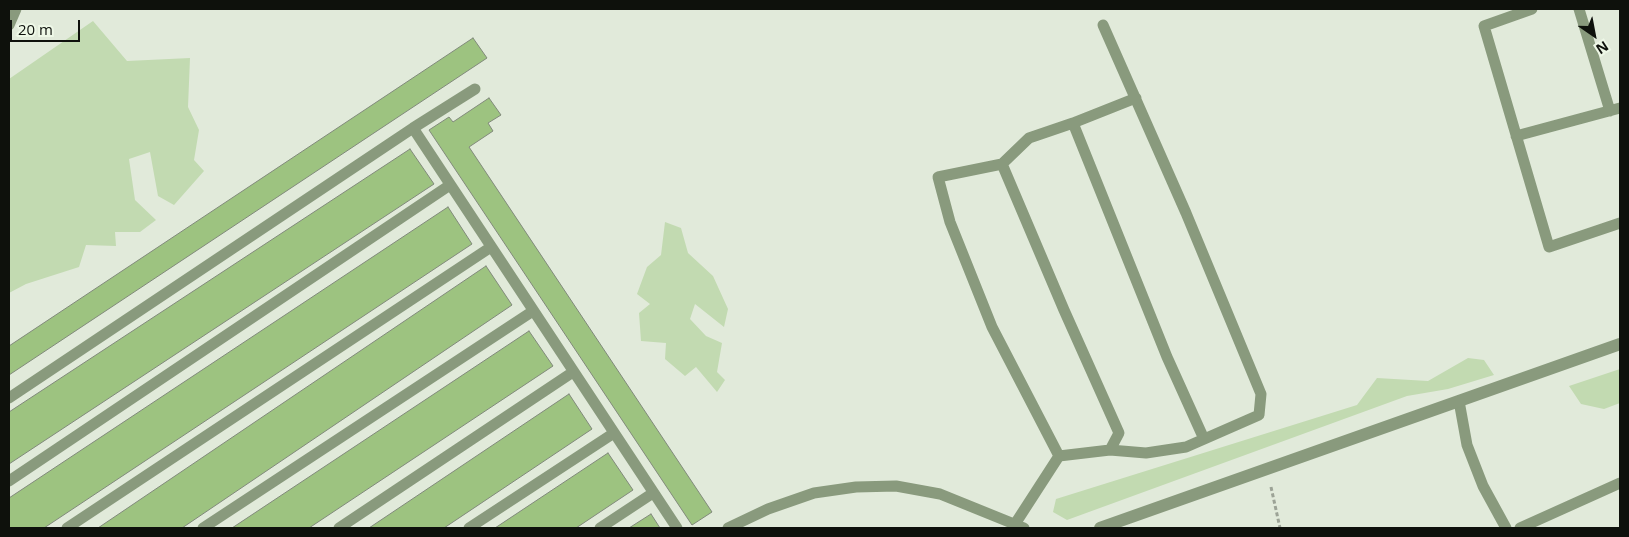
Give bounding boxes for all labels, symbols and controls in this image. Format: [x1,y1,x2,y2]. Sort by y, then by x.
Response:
scale bar [12,10,82,42]
north arrow [1569,10,1619,60]
text: 20 m [18,19,53,39]
text: N [1592,37,1612,59]

